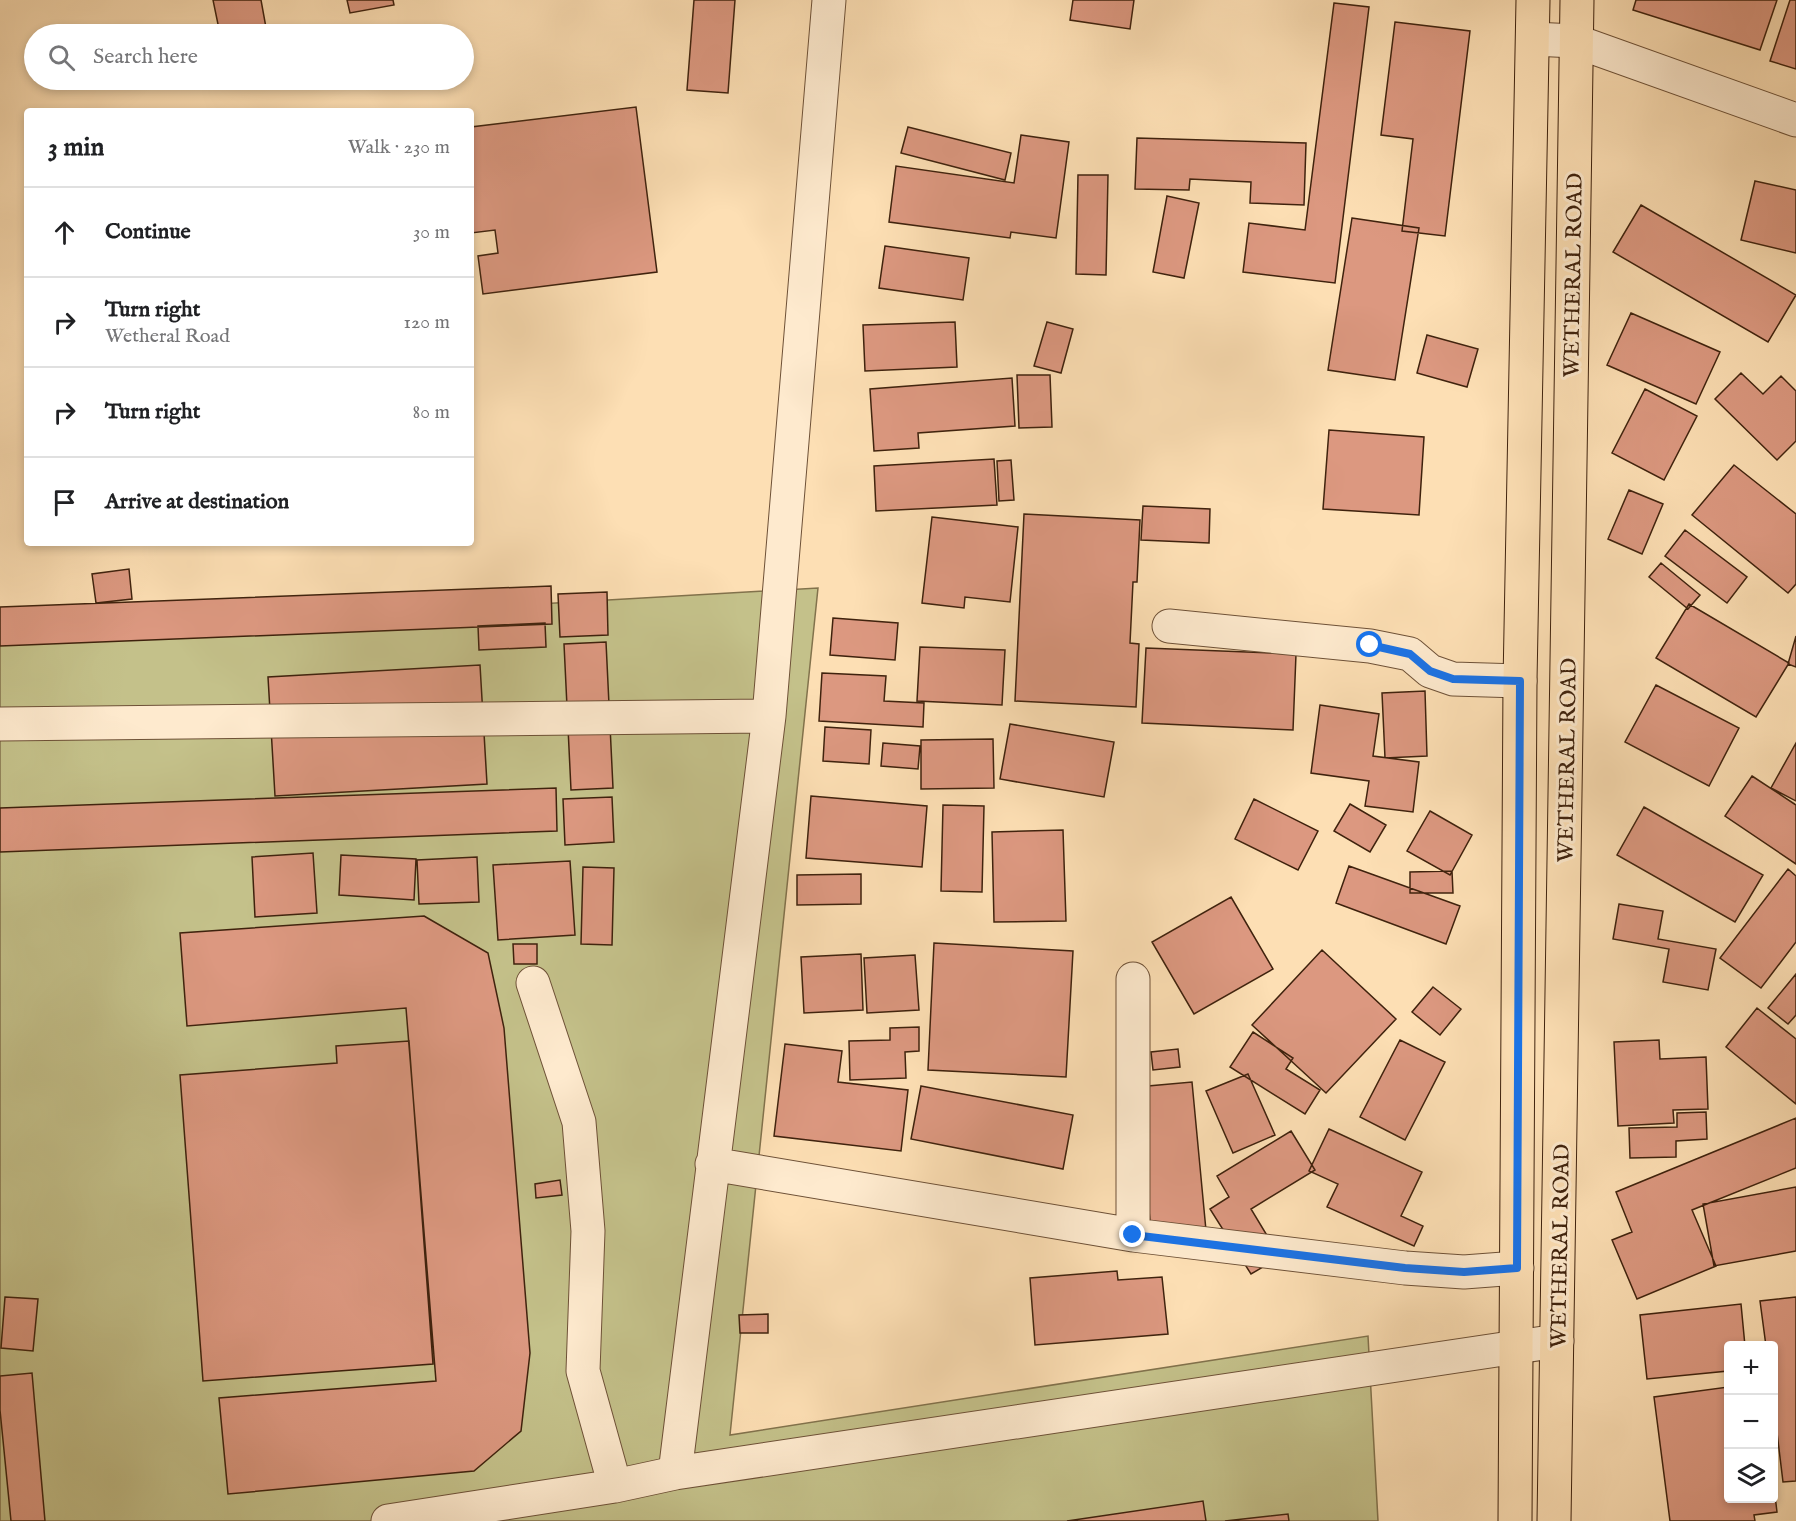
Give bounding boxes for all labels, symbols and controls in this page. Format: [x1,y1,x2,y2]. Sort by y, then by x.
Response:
search box [24,24,474,90]
icon: search [45,41,78,74]
text: Search here [93,43,198,71]
text: 3 min [48,131,104,164]
text: Walk · 230 m [348,135,450,160]
street label: WETHERAL ROAD [1558,172,1590,378]
icon: ahead [48,216,81,249]
text: Continue [105,218,191,246]
text: 30 m [413,220,450,245]
text: Turn right [105,296,200,324]
icon: right [48,306,81,339]
text: 120 m [404,310,450,335]
text: Wetheral Road [105,324,230,349]
icon: right [48,396,81,429]
text: Turn right [105,398,200,426]
text: 80 m [413,400,450,425]
icon: arrive [48,486,81,519]
text: Arrive at destination [105,488,289,516]
route start [1356,631,1382,657]
street label: WETHERAL ROAD [1552,657,1584,863]
street label: WETHERAL ROAD [1545,1143,1577,1349]
route end [1119,1221,1145,1247]
map controls [1724,1341,1778,1503]
button: + [1724,1341,1778,1395]
button: − [1724,1395,1778,1449]
button: layers [1724,1449,1778,1503]

